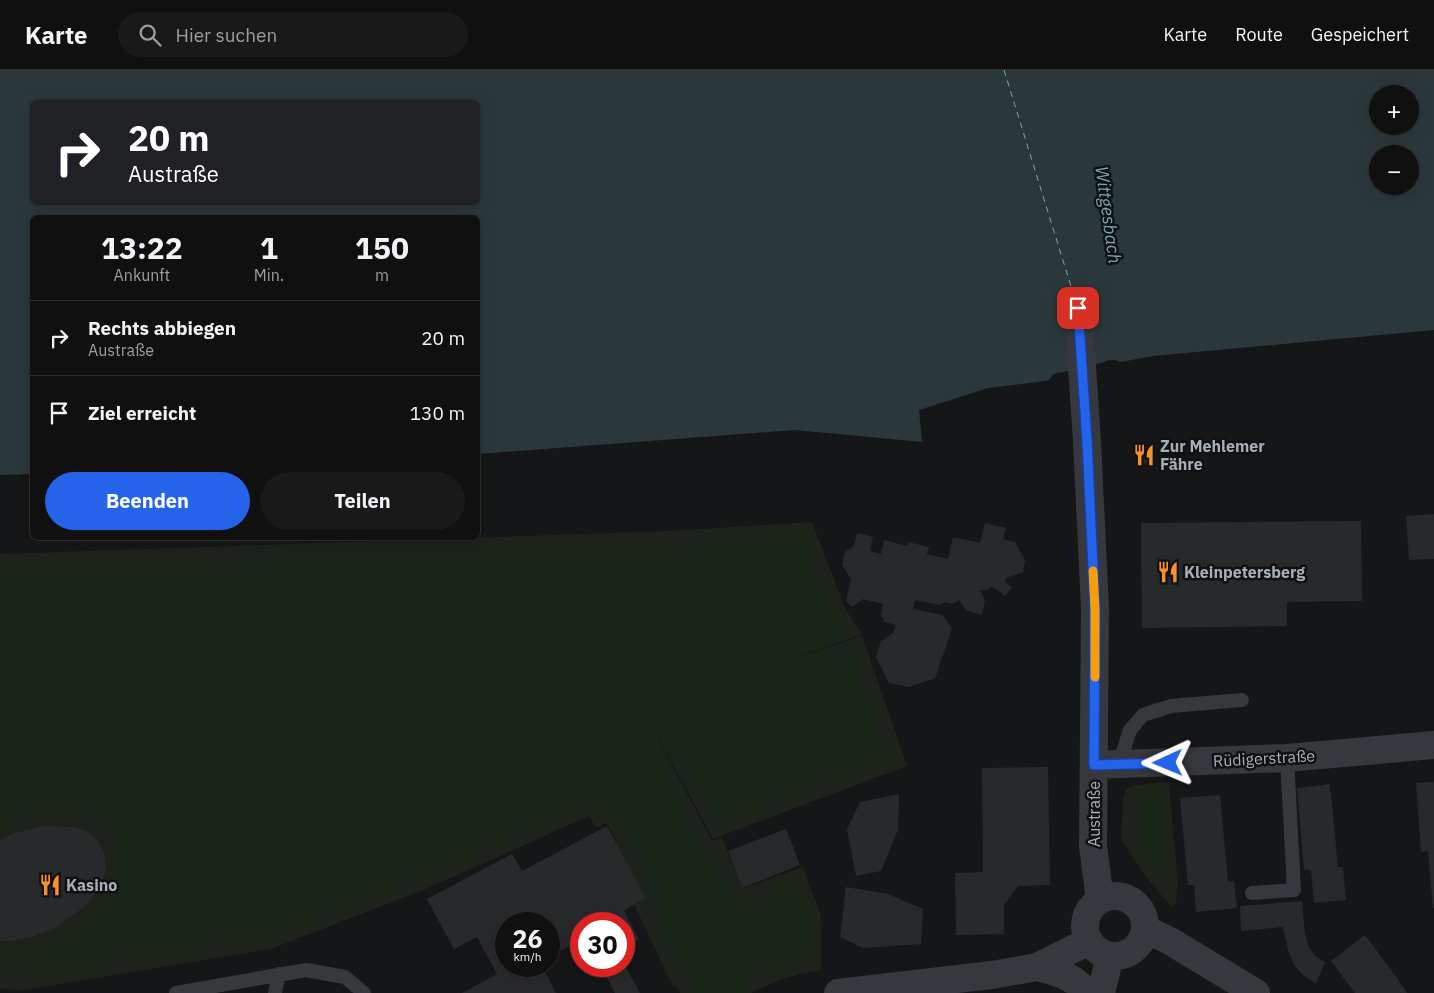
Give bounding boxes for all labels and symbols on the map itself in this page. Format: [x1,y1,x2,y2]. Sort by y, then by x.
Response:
water label: Wittgesbach [1090,165,1127,265]
pin [1057,287,1099,329]
place label: Zur Mehlemer Fähre [1160,436,1265,474]
restaurant icon: Zur Mehlemer Fähre [1131,442,1157,468]
restaurant icon: Kleinpetersberg [1155,559,1181,585]
place label: Kleinpetersberg [1184,562,1305,582]
position arrow [1141,736,1193,788]
street label: Rüdigerstraße [1212,745,1316,771]
street label: Austraße [1084,781,1104,847]
restaurant icon: Kasino [37,872,63,898]
place label: Kasino [66,875,117,895]
speed limit sign: 30 [570,912,635,977]

